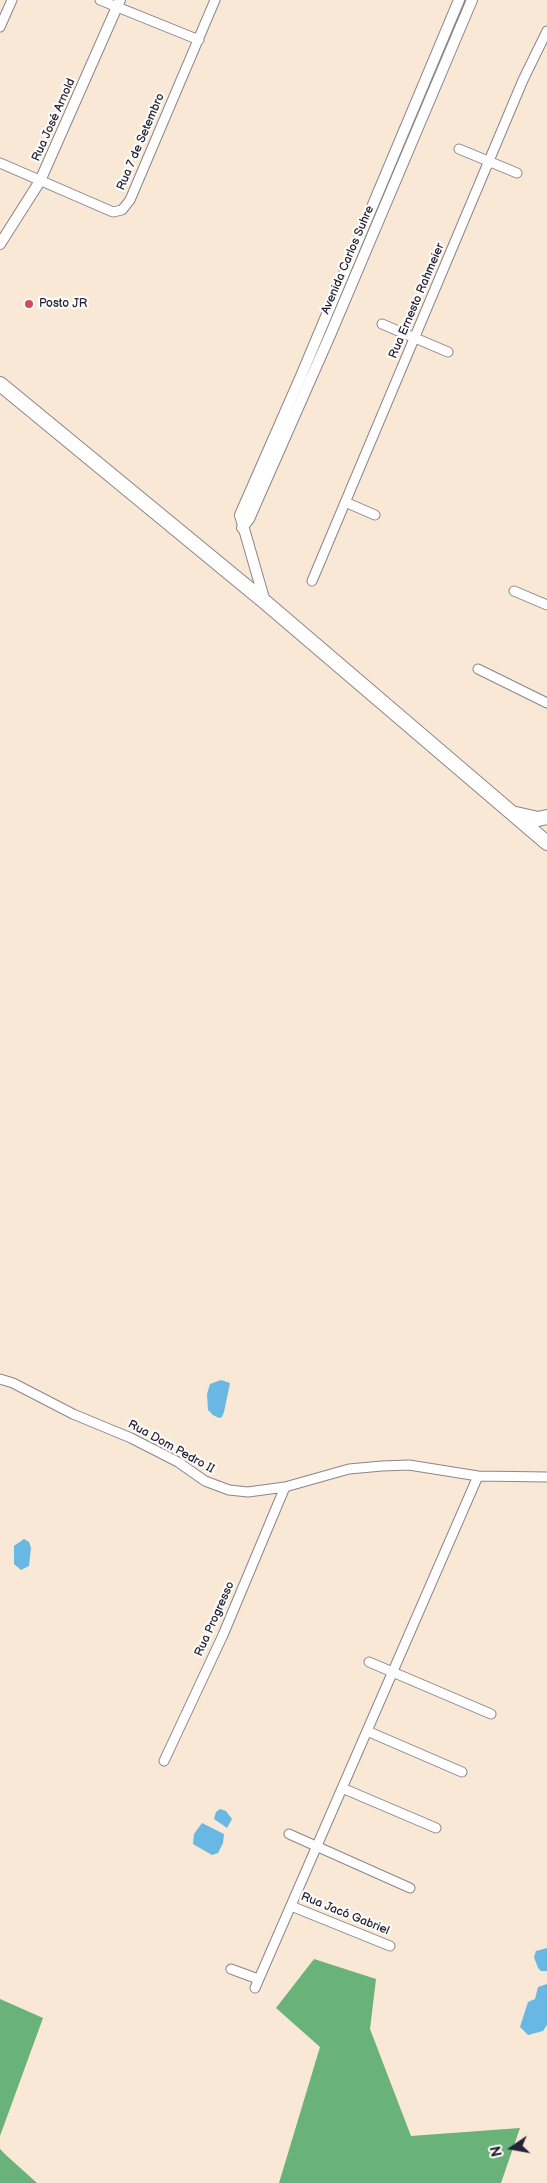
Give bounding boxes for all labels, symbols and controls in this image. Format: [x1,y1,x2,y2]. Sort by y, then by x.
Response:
street label: Rua José Arnold [29,76,79,164]
street label: Rua 7 de Setembro [114,91,168,193]
street label: Avenida Carlos Suhre [319,204,377,316]
street label: Rua Ernesto Rahmeier [386,241,448,361]
place label: Posto JR [39,297,87,311]
marker: Posto JR [23,298,35,310]
street label: Rua Dom Pedro II [125,1417,217,1477]
street label: Rua Progresso [192,1579,238,1659]
street label: Rua Jacó Gabriel [299,1890,391,1938]
north arrow [487,2123,537,2173]
text: N [487,2144,506,2158]

